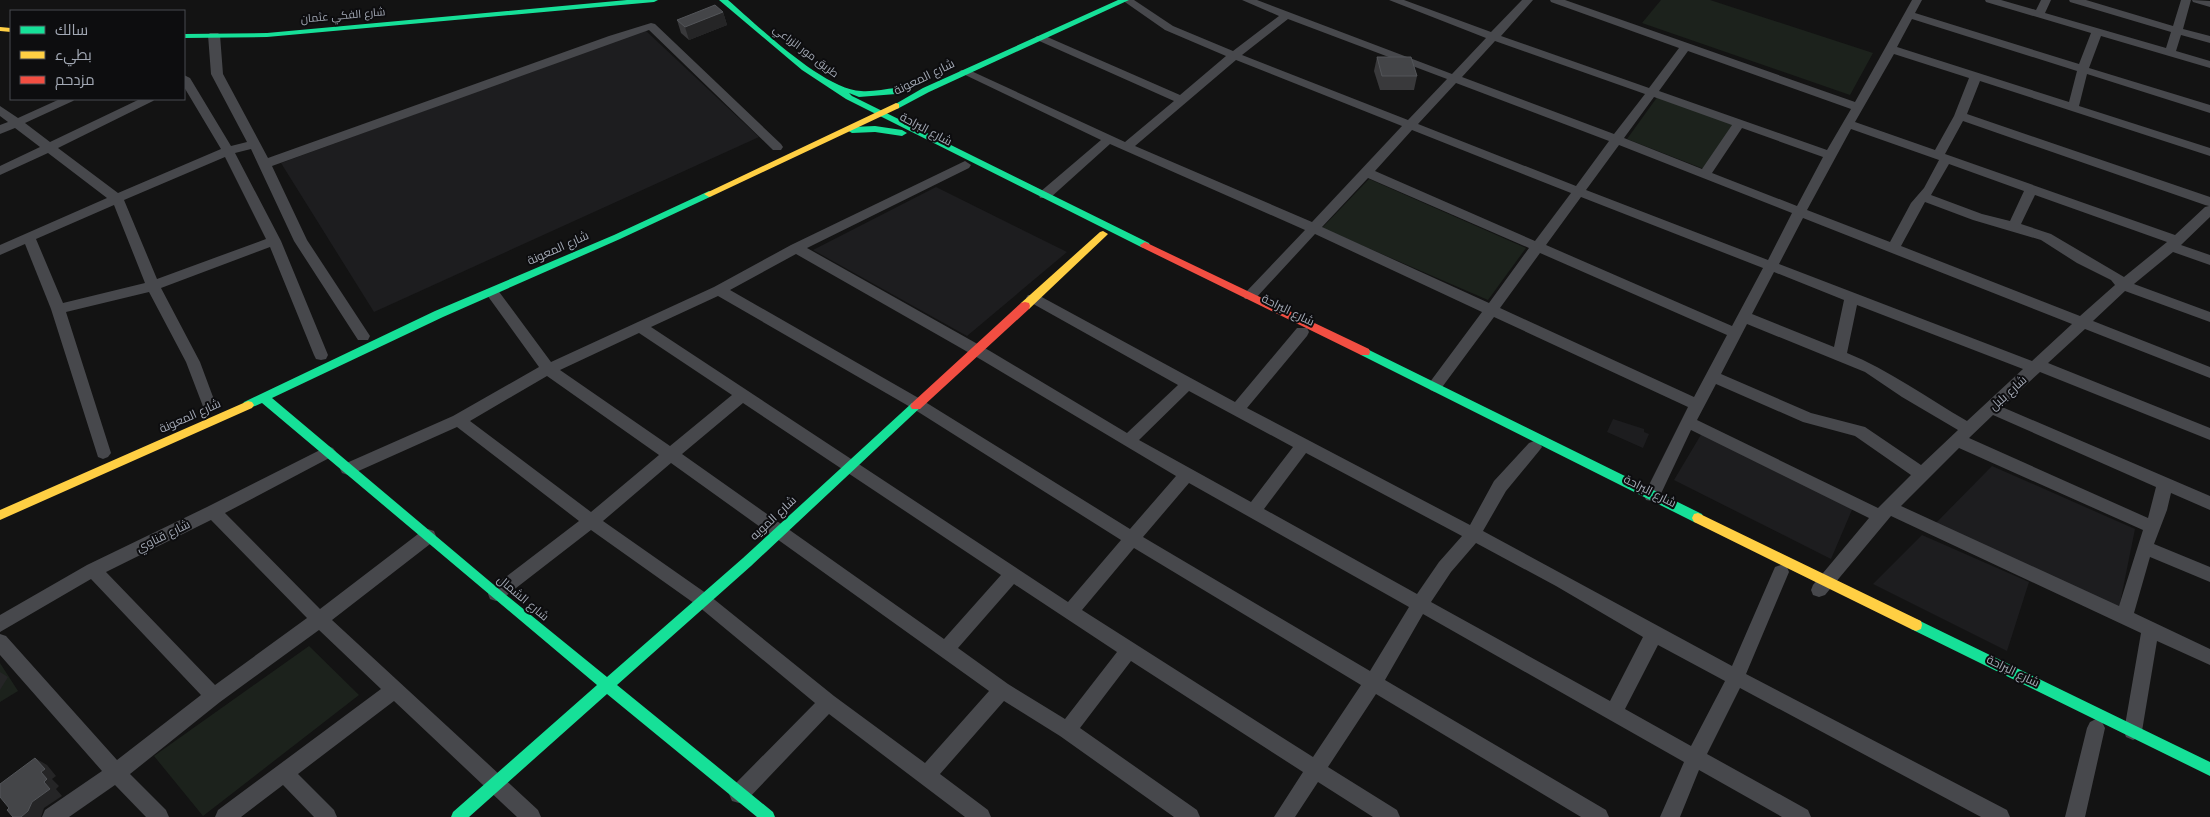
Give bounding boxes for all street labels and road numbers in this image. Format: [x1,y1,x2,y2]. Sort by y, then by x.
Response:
street label: شارع الفكي عثمان [300,4,386,28]
street label: طريق مور الزراعي [769,22,842,82]
street label: شارع المعونة [891,55,957,99]
street label: شارع البراحة [897,109,955,149]
street label: شارع المعونة [525,227,591,269]
street label: شارع البراحة [1259,290,1317,330]
street label: شارع بلبل [1986,372,2030,414]
street label: شارع المعونة [157,395,223,437]
street label: شارع البراحة [1621,471,1679,511]
street label: شارع المويه [746,492,800,544]
street label: شارع قناوي [133,516,194,558]
street label: شارع الشمال [494,572,552,624]
street label: شارع البراحة [1984,651,2042,691]

